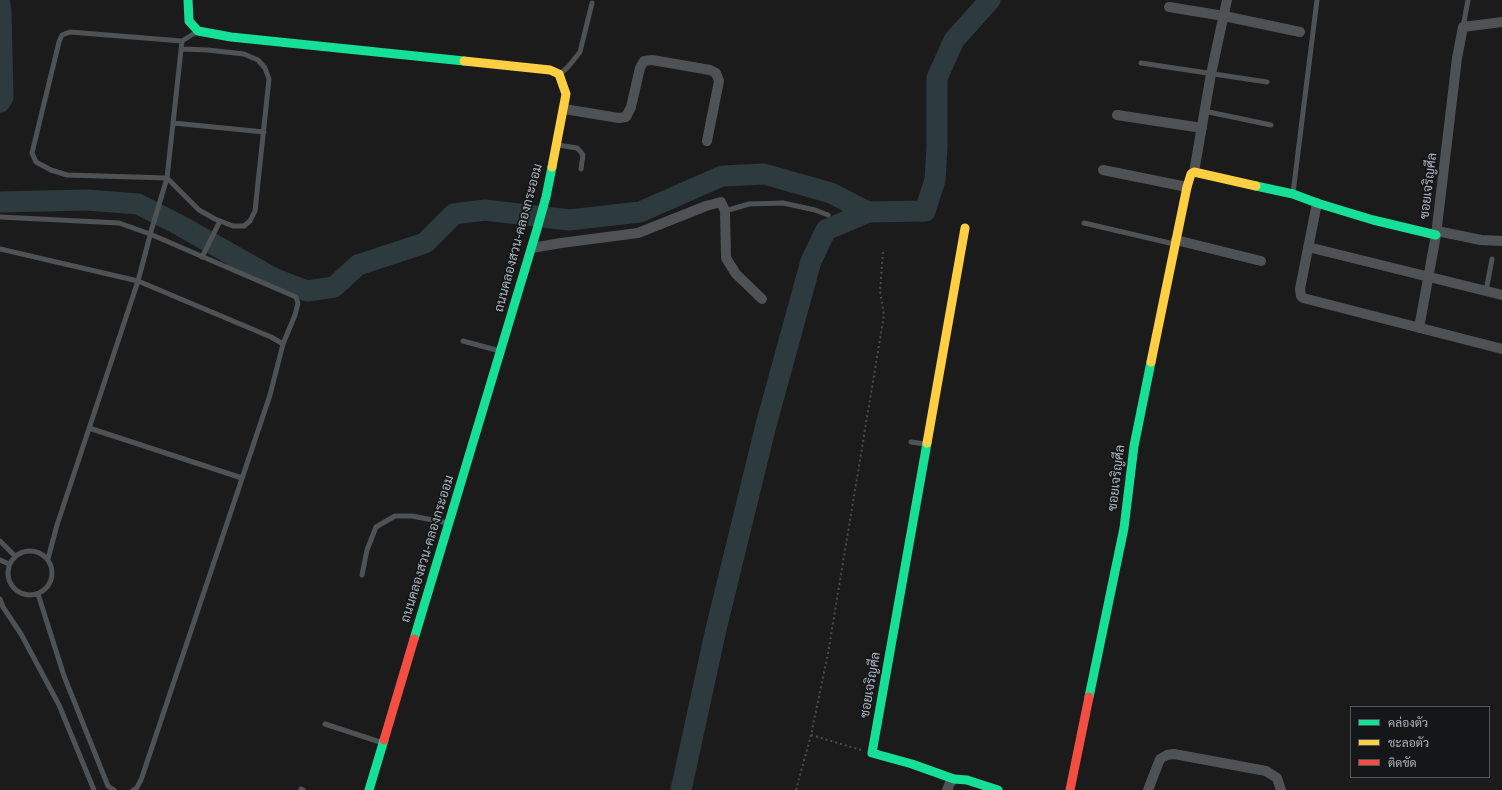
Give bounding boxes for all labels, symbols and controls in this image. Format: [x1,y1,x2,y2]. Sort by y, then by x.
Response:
street label: ซอยเจริญศีล [1417,152,1441,220]
street label: ถนนคลองสวน-คลองกระออม [492,162,546,314]
street label: ซอยเจริญศีล [1105,444,1129,512]
street label: ถนนคลองสวน-คลองกระออม [398,474,458,624]
street label: ซอยเจริญศีล [858,651,884,719]
legend [1350,706,1490,778]
text: คล่องตัว [1388,716,1428,730]
text: ชะลอตัว [1388,736,1429,750]
text: ติดขัด [1388,756,1417,770]

